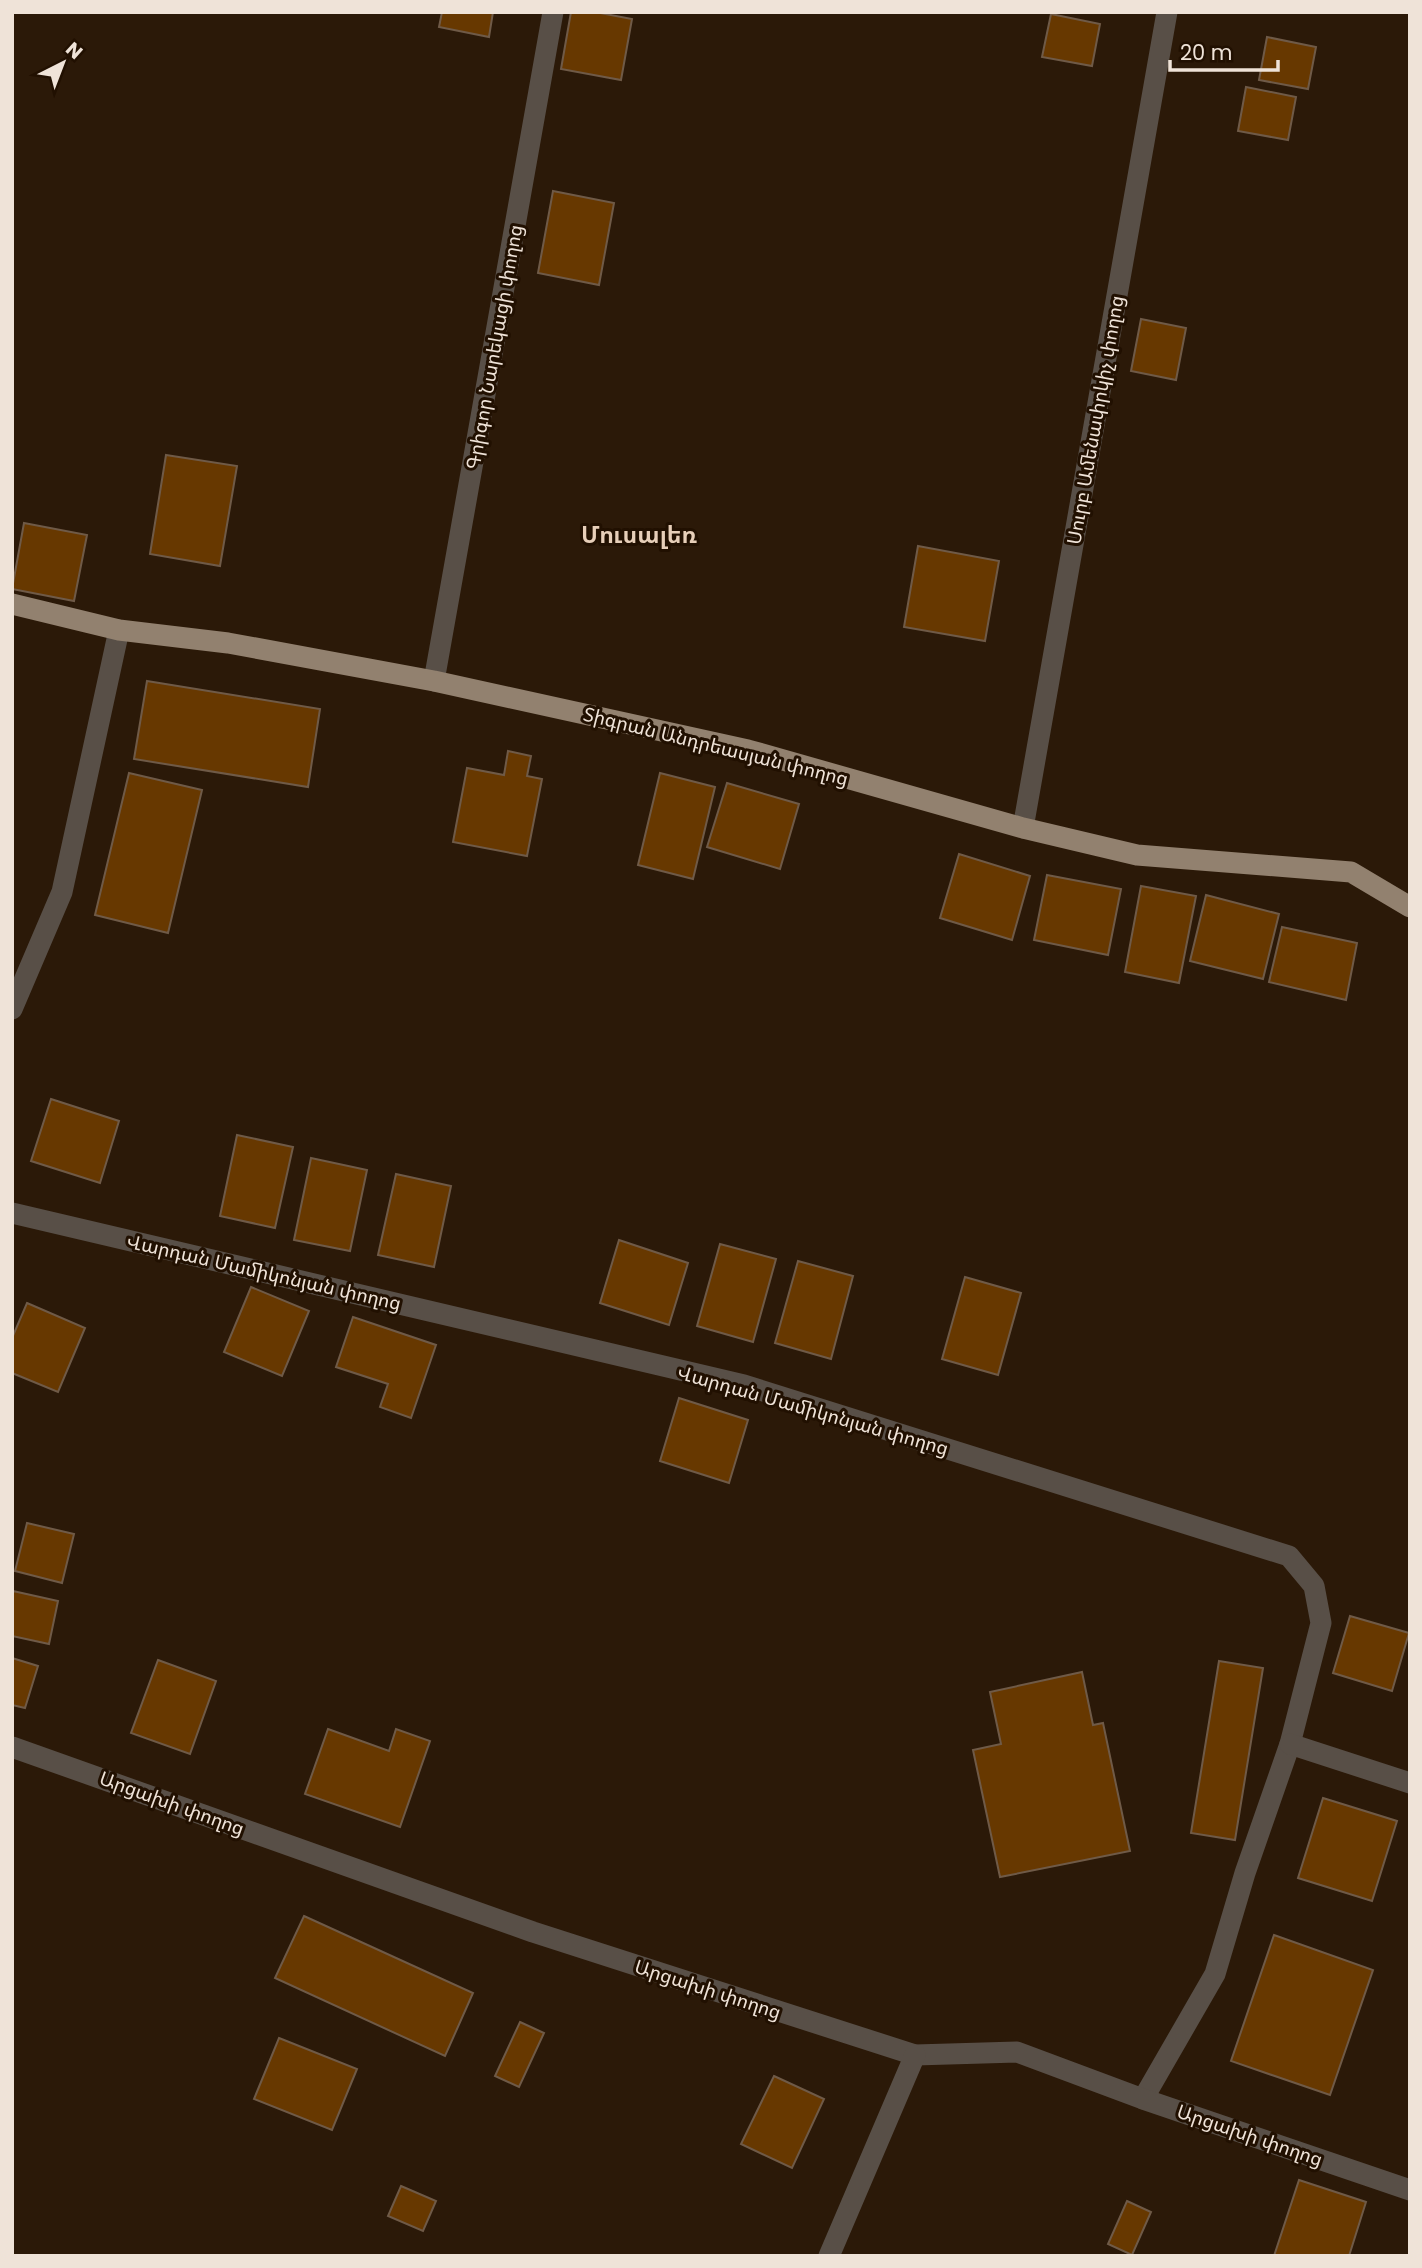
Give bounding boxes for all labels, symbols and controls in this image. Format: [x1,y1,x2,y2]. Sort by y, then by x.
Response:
north arrow [28,28,98,98]
scale bar [1170,28,1278,72]
text: N [60,36,88,66]
text: 20 m [1180,38,1233,67]
street label: Գրիգոր Նարեկացի փողոց [460,222,529,472]
street label: Սուրբ Ամենափրկիչ փողոց [1060,293,1131,547]
district label: Մուսալեռ [581,519,697,551]
street label: Տիգրան Անդրեասյան փողոց [581,700,851,792]
street label: Վարդան Մամիկոնյան փողոց [124,1228,404,1317]
street label: Վարդան Մամիկոնյան փողոց [674,1359,952,1462]
street label: Արցախի փողոց [96,1765,248,1842]
street label: Արցախի փողոց [631,1953,785,2026]
street label: Արցախի փողոց [1173,2098,1326,2173]

